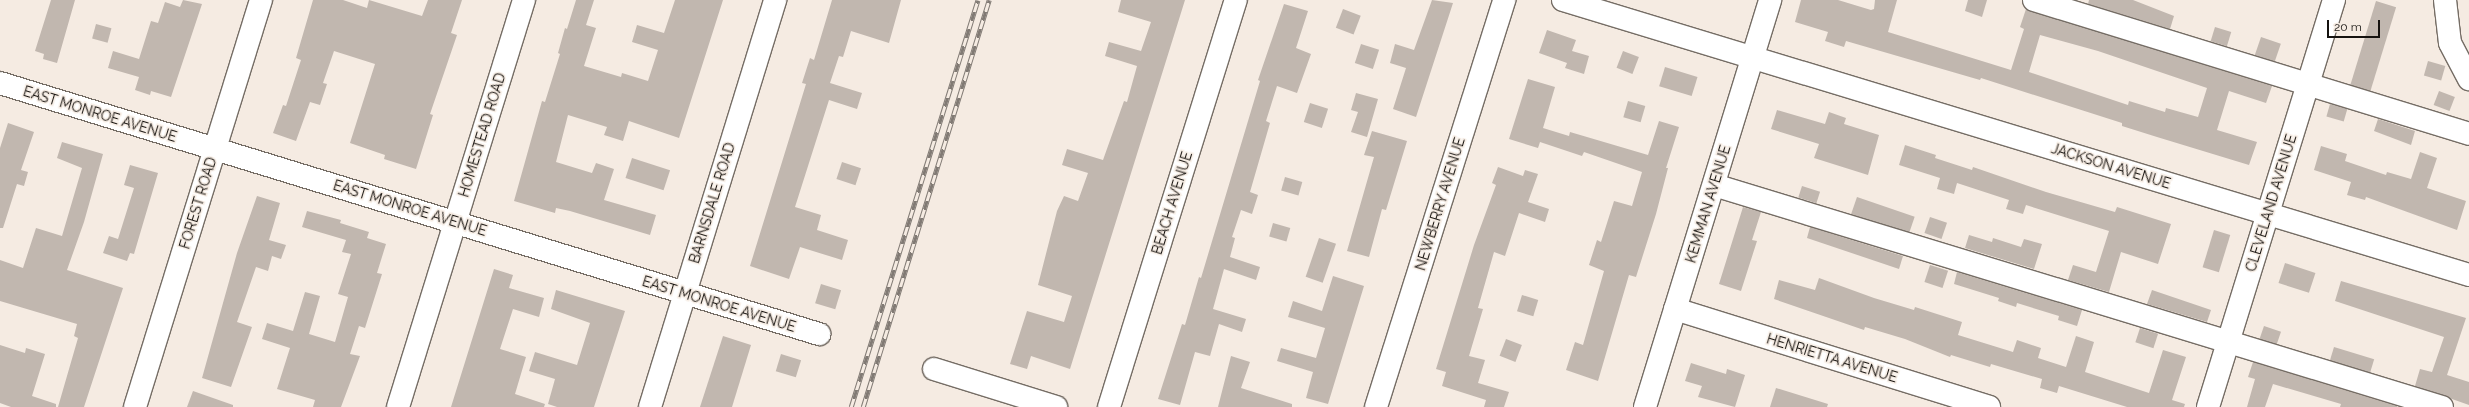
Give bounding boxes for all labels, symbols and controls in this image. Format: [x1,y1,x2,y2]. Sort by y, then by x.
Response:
scale bar [2329,12,2382,38]
text: 20 m [2334,20,2362,34]
street label: HOMESTEAD ROAD [455,71,509,199]
street label: EAST MONROE AVENUE [21,83,179,145]
street label: CLEVELAND AVENUE [2242,132,2300,274]
street label: NEWBERRY AVENUE [1412,135,1468,273]
street label: JACKSON AVENUE [2049,140,2173,192]
street label: BARNSDALE ROAD [686,141,738,265]
street label: KEMMAN AVENUE [1682,143,1734,265]
street label: BEACH AVENUE [1148,149,1196,257]
street label: FOREST ROAD [176,155,220,251]
street label: EAST MONROE AVENUE [331,177,489,239]
street label: EAST MONROE AVENUE [640,273,798,335]
street label: HENRIETTA AVENUE [1764,330,1900,386]

